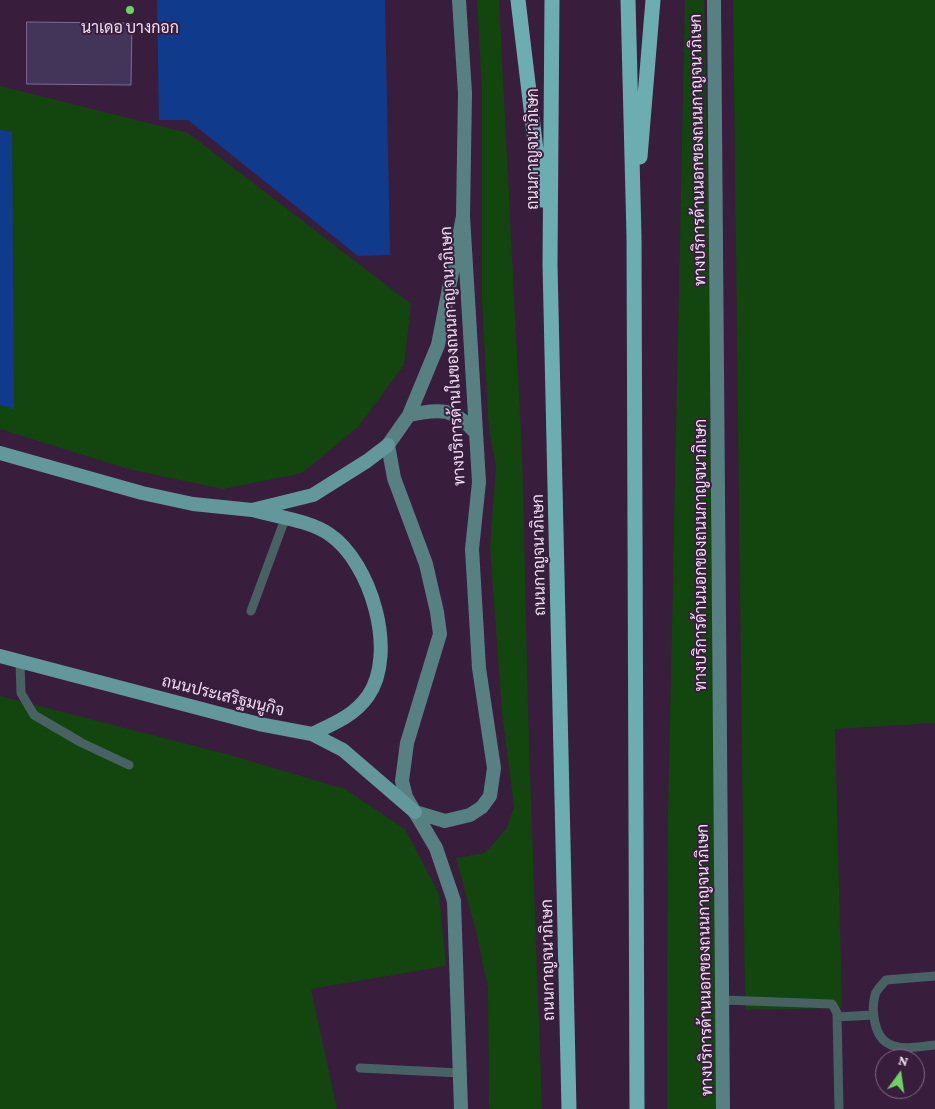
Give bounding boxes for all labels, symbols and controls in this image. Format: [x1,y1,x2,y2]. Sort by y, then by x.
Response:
marker: นาเดอ บางกอก [124,4,136,16]
street label: ทางบริการด้านนอกของถนนกาญจนาภิเษก [686,14,710,286]
place label: นาเดอ บางกอก [81,18,179,38]
street label: ถนนกาญจนาภิเษก [523,88,543,210]
street label: ทางบริการด้านในของถนนกาญจนาภิเษก [437,226,469,486]
street label: ทางบริการด้านนอกของถนนกาญจนาภิเษก [691,419,711,691]
street label: ถนนกาญจนาภิเษก [528,494,550,616]
street label: ถนนประเสริฐมนูกิจ [160,672,286,720]
street label: ทางบริการด้านนอกของถนนกาญจนาภิเษก [693,824,717,1096]
street label: ถนนกาญจนาภิเษก [537,899,559,1021]
north arrow [875,1049,925,1099]
text: N [897,1051,910,1069]

